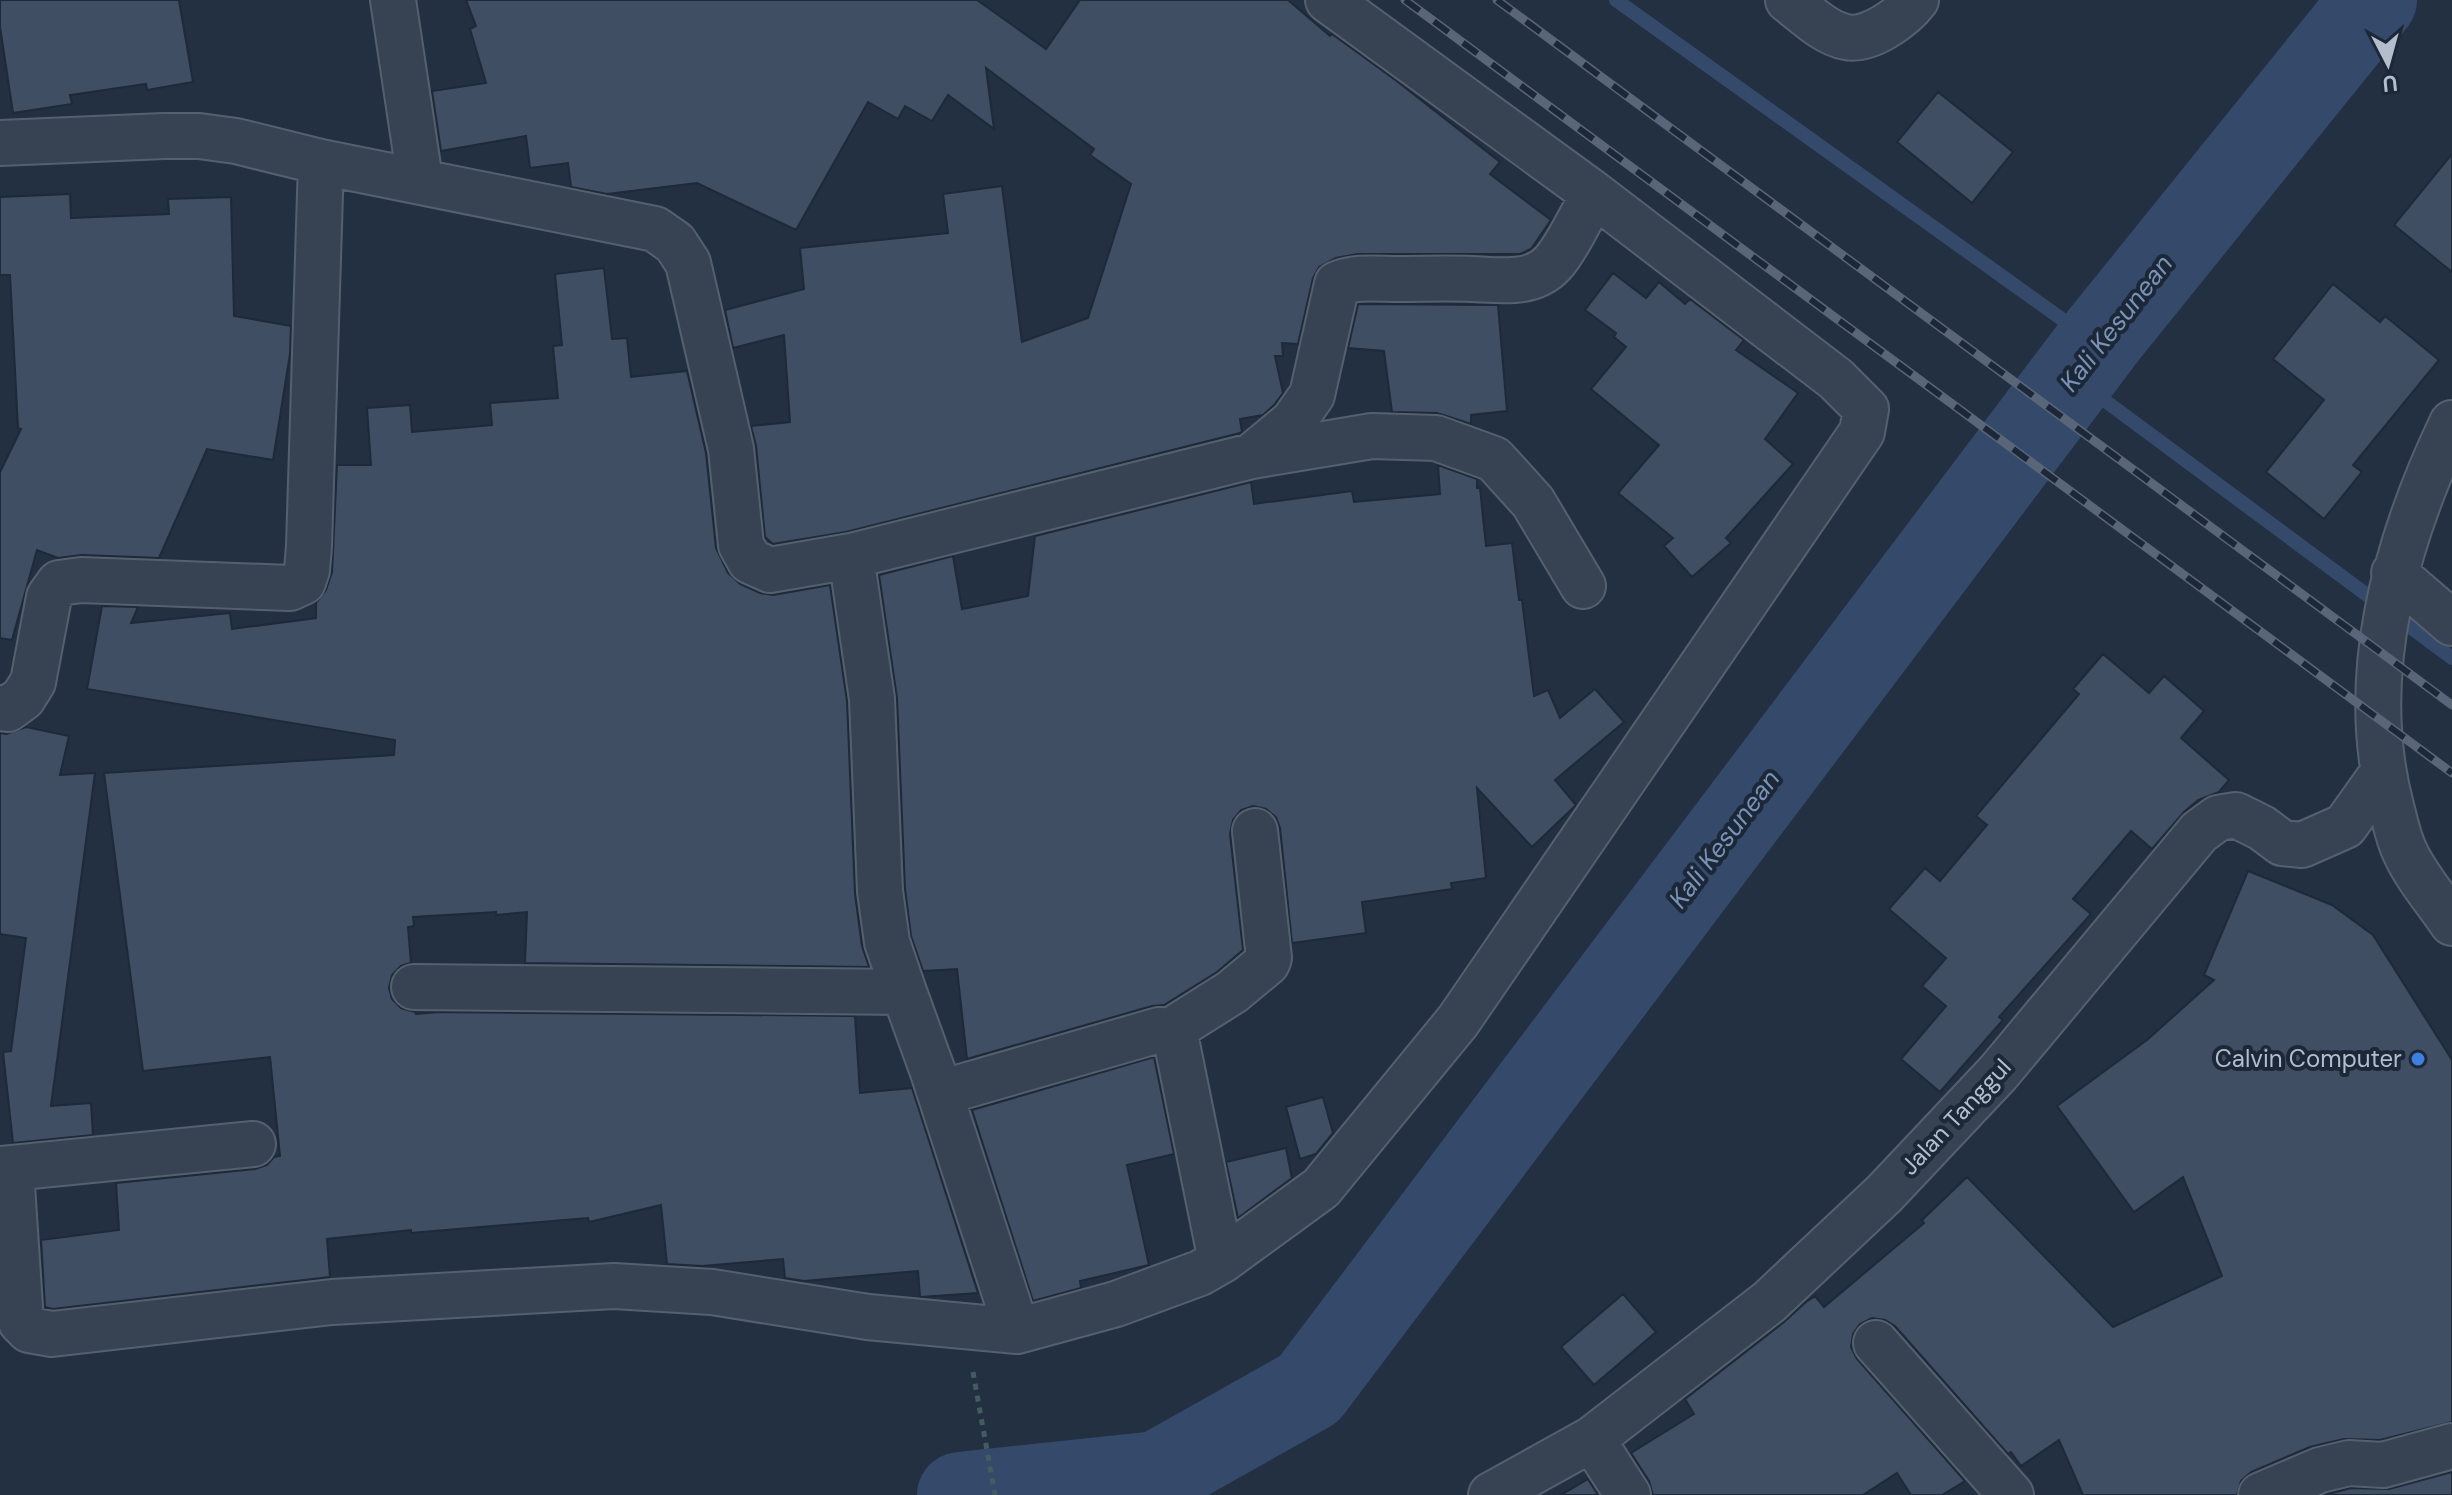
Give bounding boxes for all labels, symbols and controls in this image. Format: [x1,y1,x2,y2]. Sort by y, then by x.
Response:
north arrow [2348,24,2428,104]
text: U [2381,68,2399,99]
water label: Kali Kesunean [2052,248,2180,398]
water label: Kali Kesunean [1661,763,1787,915]
place label: Calvin Computer [2215,1043,2402,1074]
marker: Calvin Computer [2409,1050,2427,1068]
street label: Jalan Tanggul [1894,1052,2017,1181]

